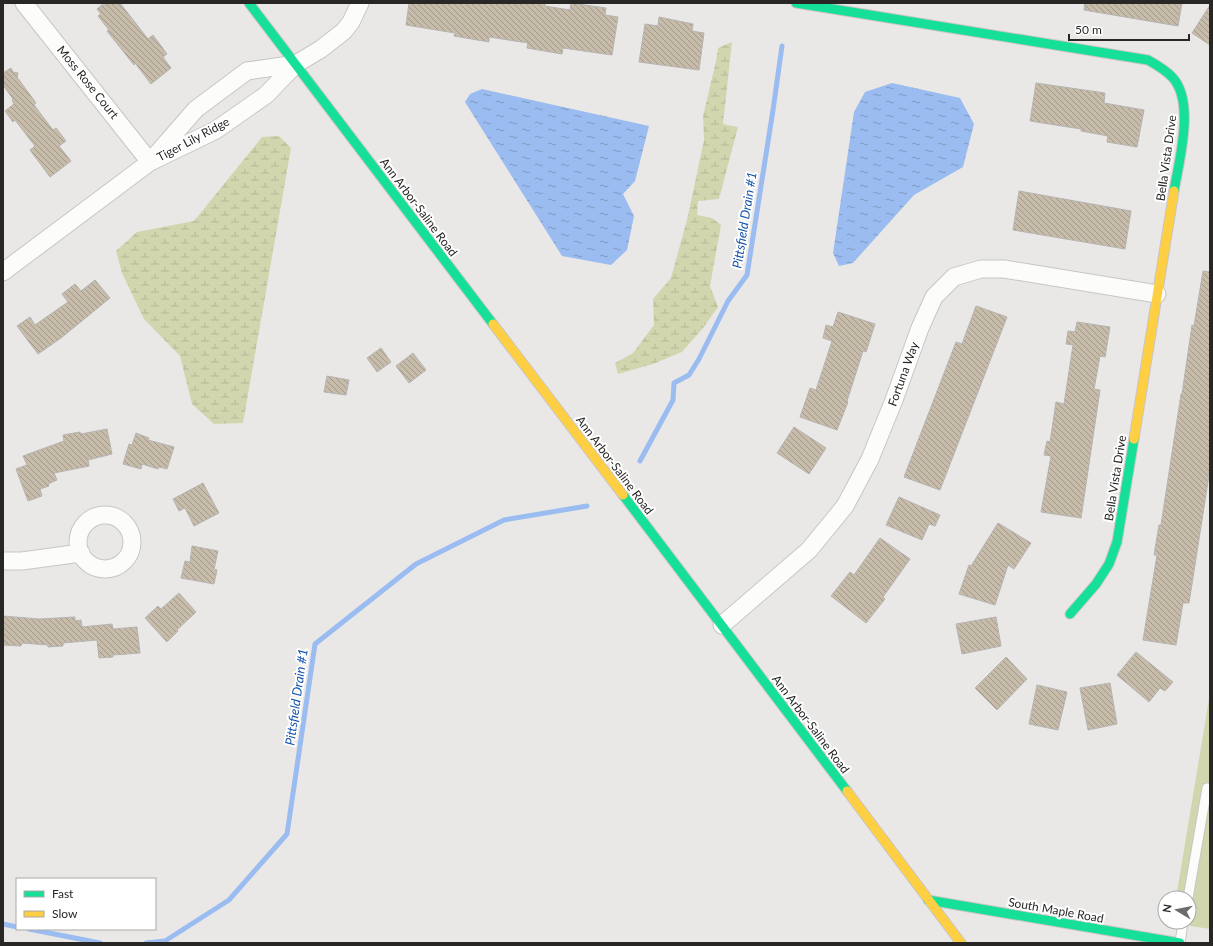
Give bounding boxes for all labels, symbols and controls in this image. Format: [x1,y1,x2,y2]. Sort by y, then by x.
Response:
scale bar [1069,16,1189,42]
text: 50 m [1075,22,1102,37]
street label: Moss Rose Court [54,42,123,122]
street label: Tiger Lily Ridge [154,114,232,164]
street label: Bella Vista Drive [1153,114,1179,202]
street label: Ann Arbor-Saline Road [377,155,461,259]
water label: Pittsfield Drain #1 [728,170,760,270]
street label: Fortuna Way [884,339,922,408]
street label: Ann Arbor-Saline Road [573,413,657,517]
street label: Bella Vista Drive [1101,434,1129,522]
water label: Pittsfield Drain #1 [281,647,311,747]
street label: Ann Arbor-Saline Road [769,672,853,776]
legend [16,878,156,930]
text: Fast [52,886,74,901]
north arrow [1157,890,1197,930]
street label: South Maple Road [1007,894,1105,926]
text: N [1160,903,1174,913]
text: Slow [52,906,78,921]

